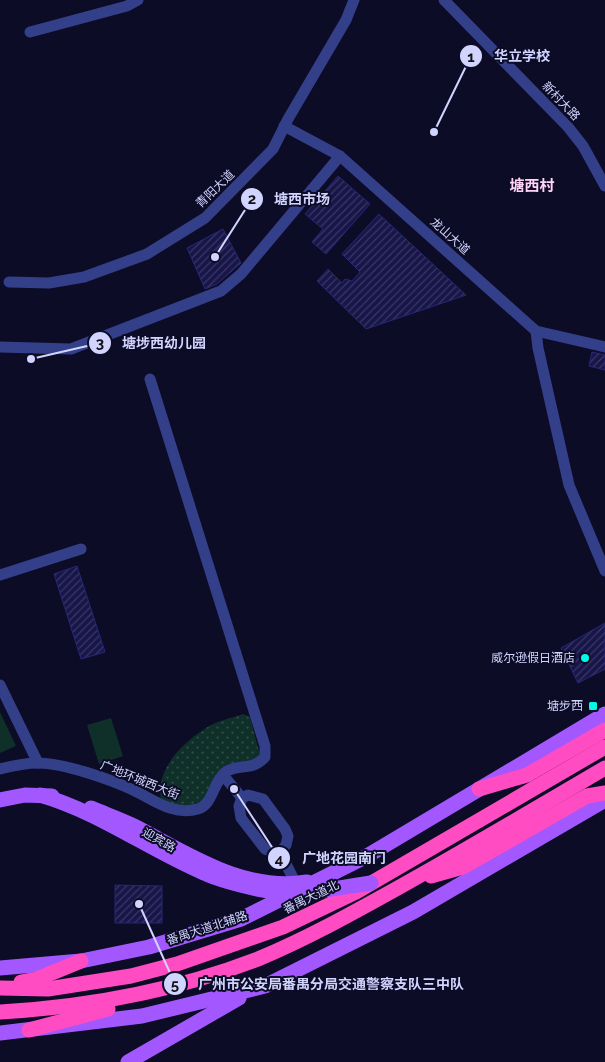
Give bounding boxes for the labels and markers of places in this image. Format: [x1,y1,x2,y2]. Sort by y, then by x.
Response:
callout: 华立学校 [459,42,560,71]
callout: 塘西市场 [239,184,340,213]
callout: 塘埗西幼儿园 [87,329,216,358]
place label: 威尔逊假日酒店 [491,651,575,665]
marker: 威尔逊假日酒店 [579,652,591,664]
place label: 塘步西 [547,699,583,713]
marker: 塘步西 [587,700,599,712]
callout: 广地花园南门 [267,844,396,873]
callout: 广州市公安局番禺分局交通警察支队三中队 [163,970,474,999]

